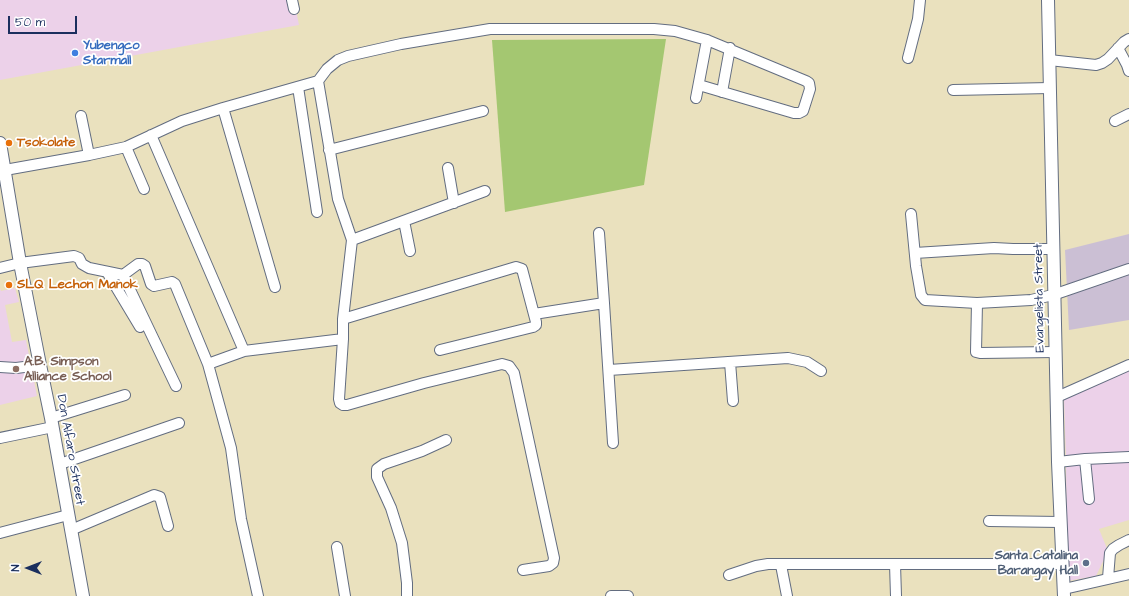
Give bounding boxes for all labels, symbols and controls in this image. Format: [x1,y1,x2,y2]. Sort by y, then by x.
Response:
scale bar [10,8,79,34]
text: 50 m [15,14,45,31]
place label: Yubengco Starmall [83,38,140,69]
marker: Yubengco Starmall [70,48,80,58]
place label: Tsokolate [17,135,75,151]
marker: Tsokolate [4,138,14,148]
street label: Evangelista Street [1031,243,1049,353]
place label: SLQ Lechon Manok [17,277,138,293]
marker: SLQ Lechon Manok [4,280,14,290]
place label: A.B. Simpson Alliance School [24,354,112,385]
marker: A.B. Simpson Alliance School [11,364,21,374]
street label: Don Alfaro Street [53,394,87,506]
north arrow [8,548,48,588]
place label: Santa Catalina Barangay Hall [995,548,1078,579]
marker: Santa Catalina Barangay Hall [1081,558,1091,568]
text: N [8,565,23,571]

